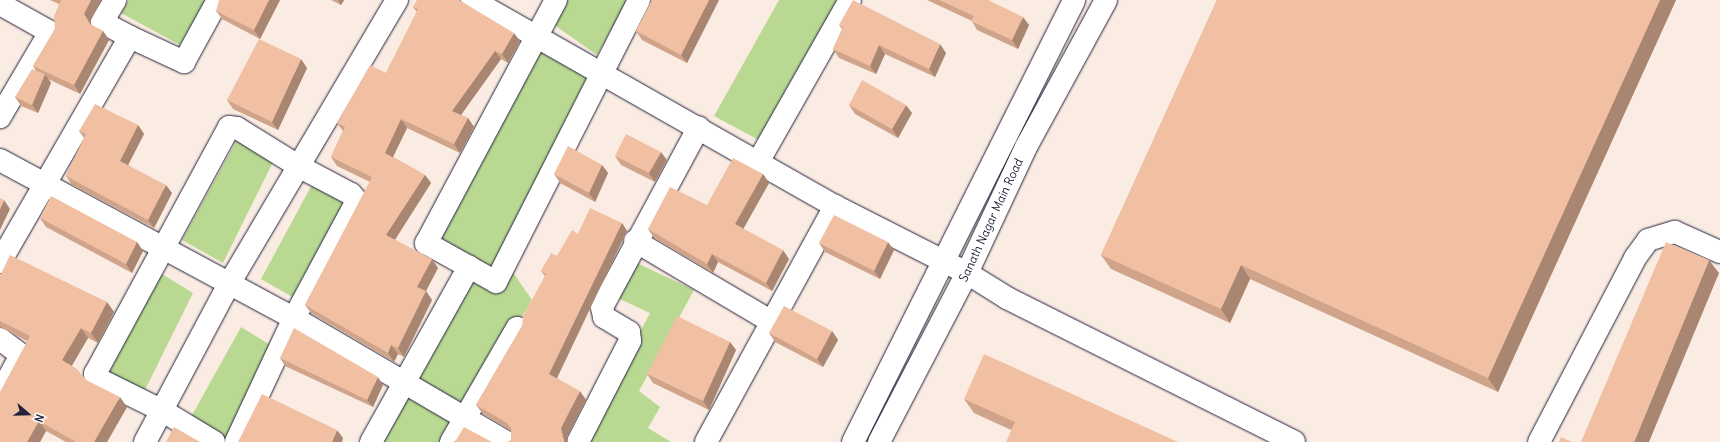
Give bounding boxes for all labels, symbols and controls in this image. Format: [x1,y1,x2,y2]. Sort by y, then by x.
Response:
street label: Sanath Nagar Main Road [956,156,1026,284]
north arrow [8,394,48,434]
text: N [31,412,47,424]

